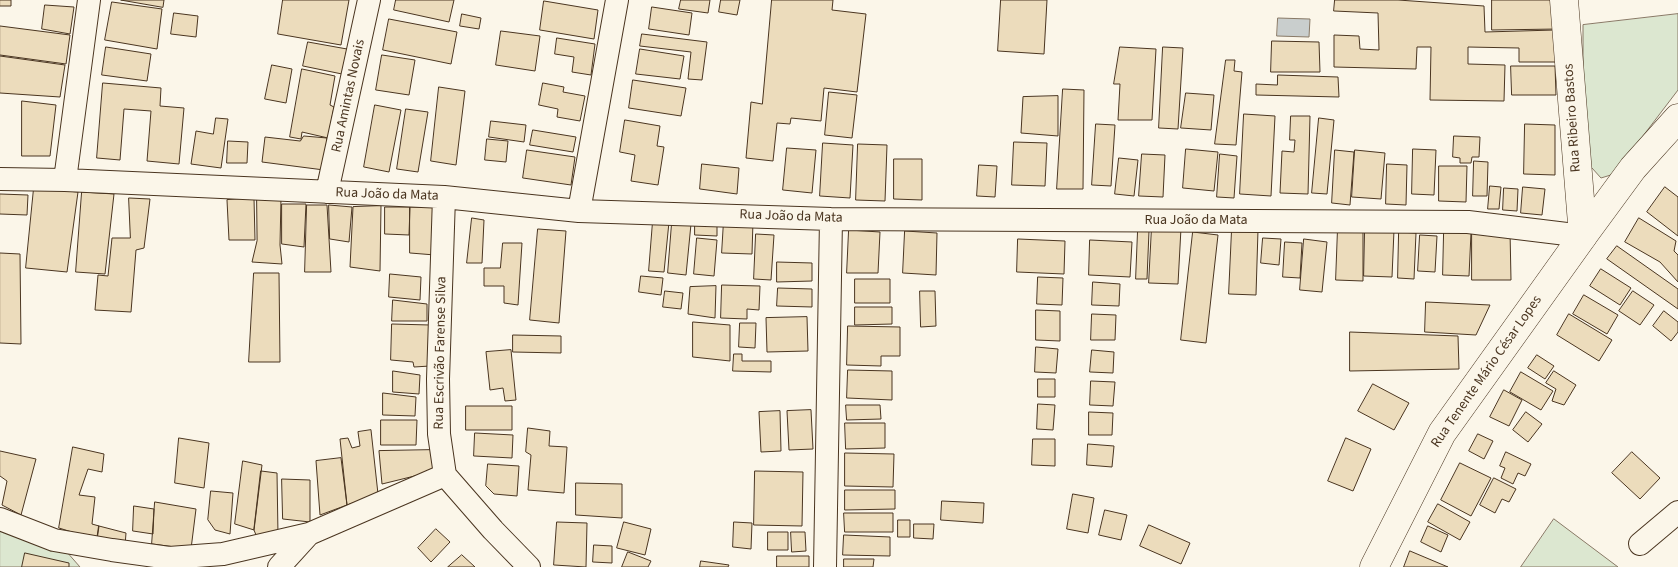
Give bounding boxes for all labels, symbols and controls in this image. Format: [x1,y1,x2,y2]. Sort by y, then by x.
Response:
street label: Rua Amintas Novais [329,38,369,154]
street label: Rua Ribeiro Bastos [1561,63,1585,173]
street label: Rua João da Mata [335,185,439,205]
street label: Rua João da Mata [739,207,843,227]
street label: Rua João da Mata [1144,213,1248,229]
street label: Rua Escrivão Farense Silva [431,276,451,430]
street label: Rua Tenente Mário César Lopes [1428,293,1546,451]

